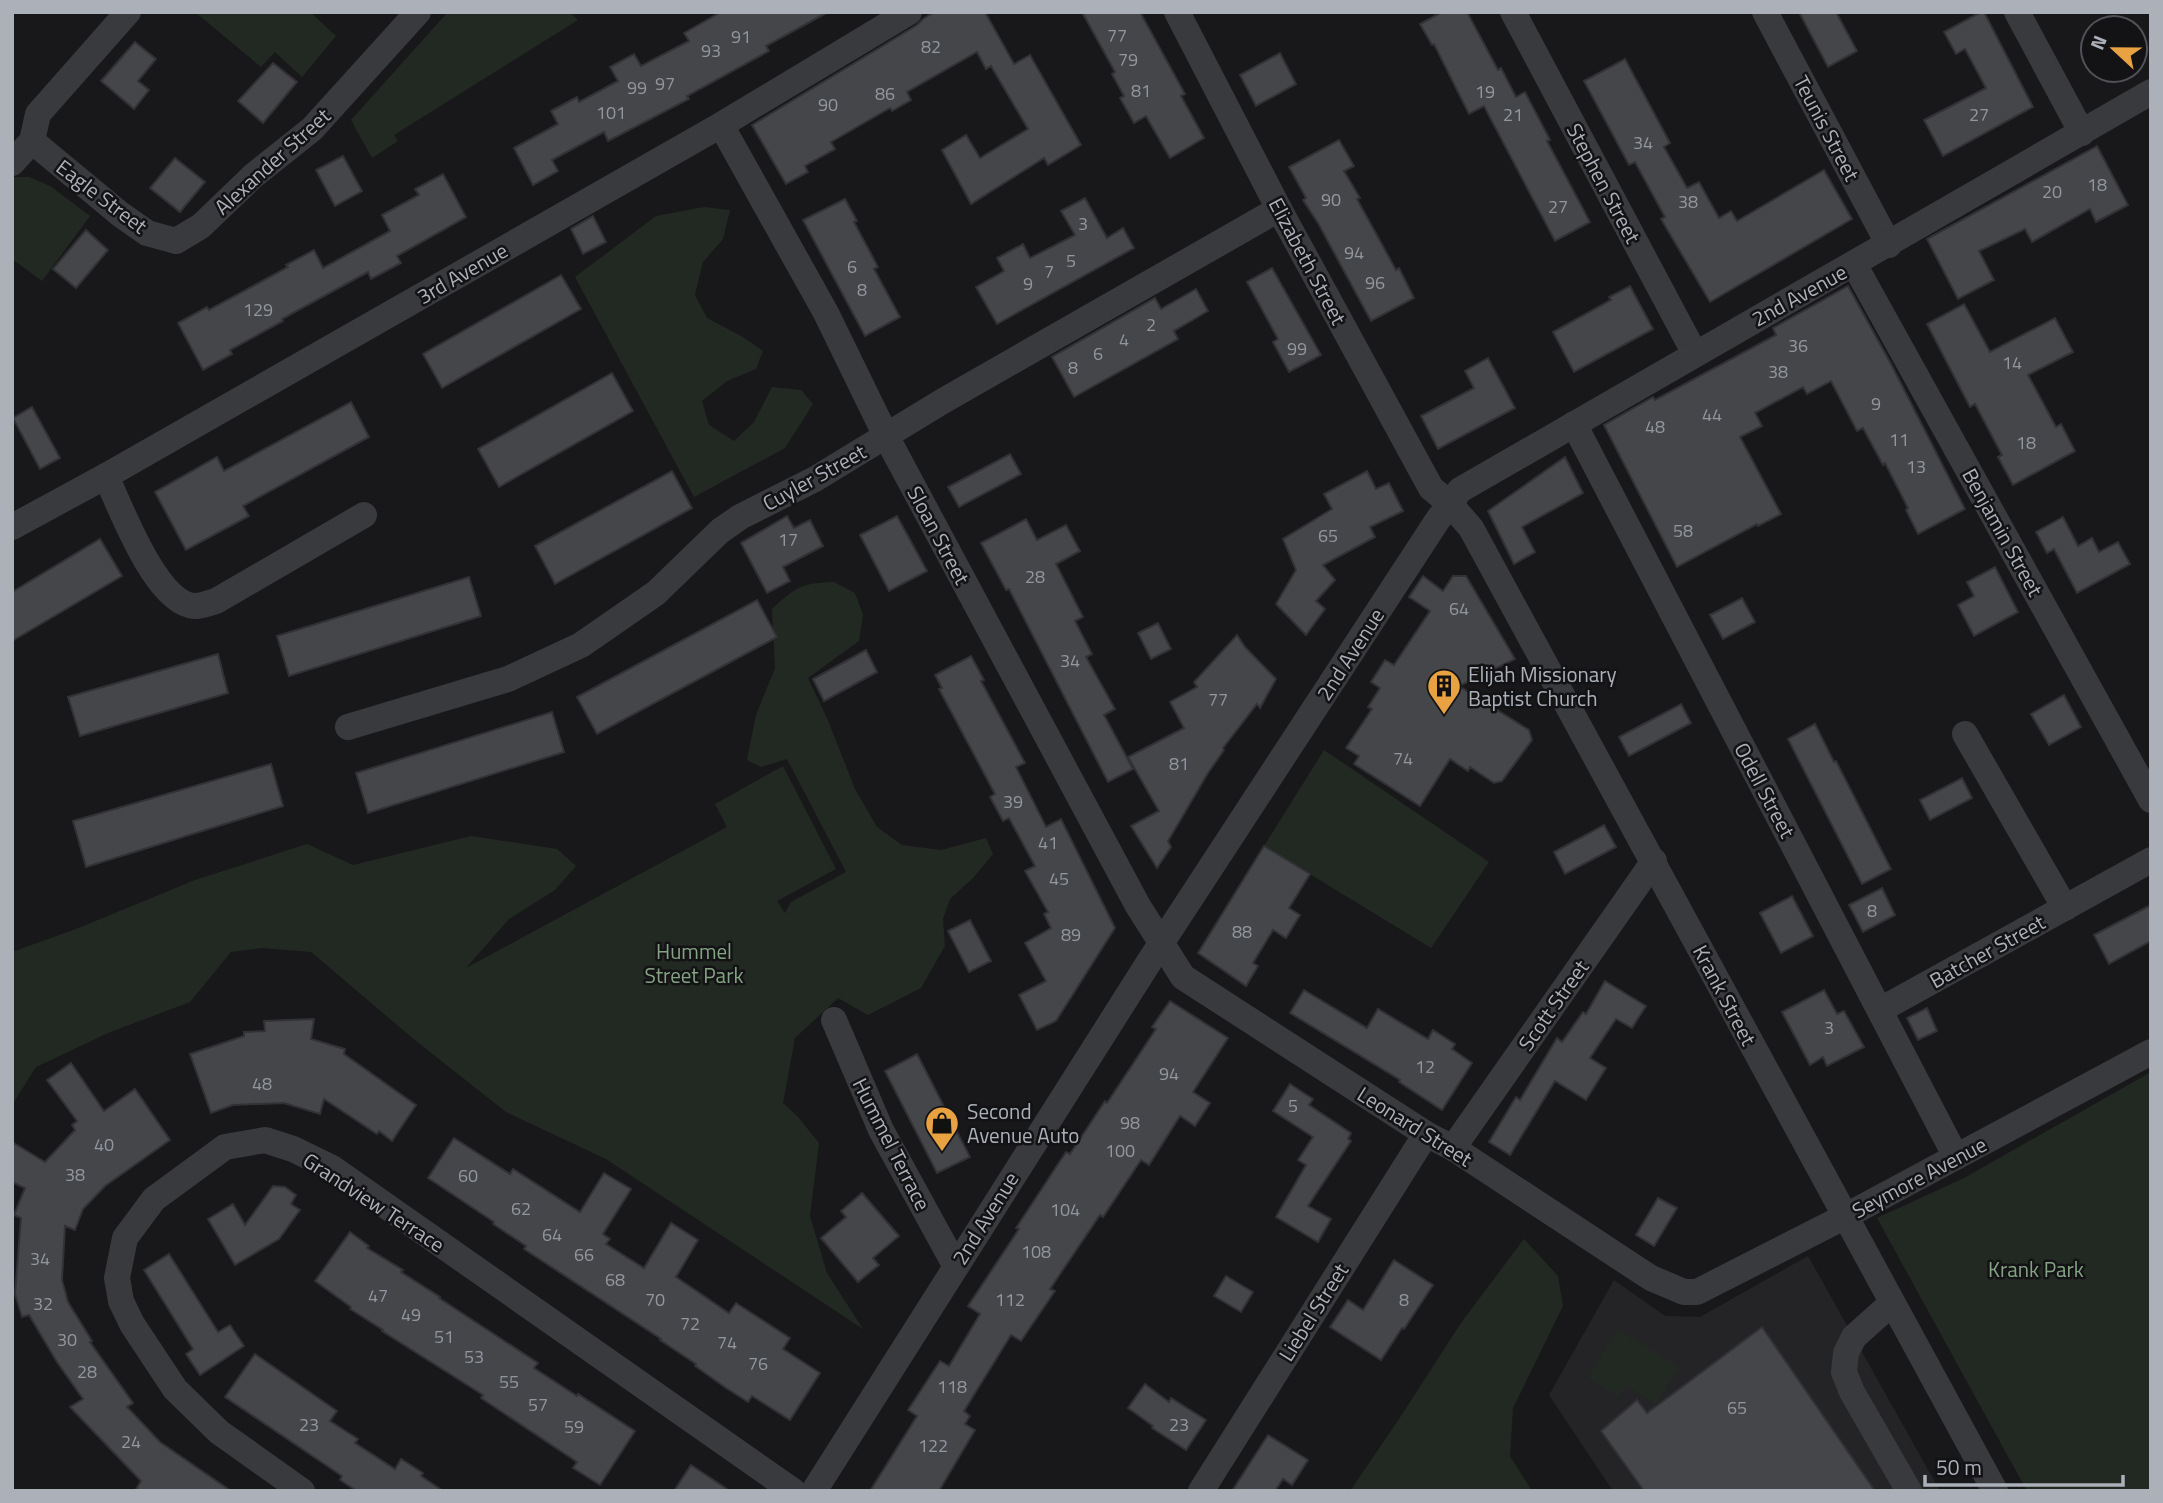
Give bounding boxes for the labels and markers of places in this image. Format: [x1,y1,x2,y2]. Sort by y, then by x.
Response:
place label: Elijah Missionary Baptist Church [1468,658,1617,714]
building icon: Elijah Missionary Baptist Church [1425,667,1463,716]
place label: Second Avenue Auto [967,1095,1079,1151]
shop icon: Second Avenue Auto [923,1104,961,1153]

